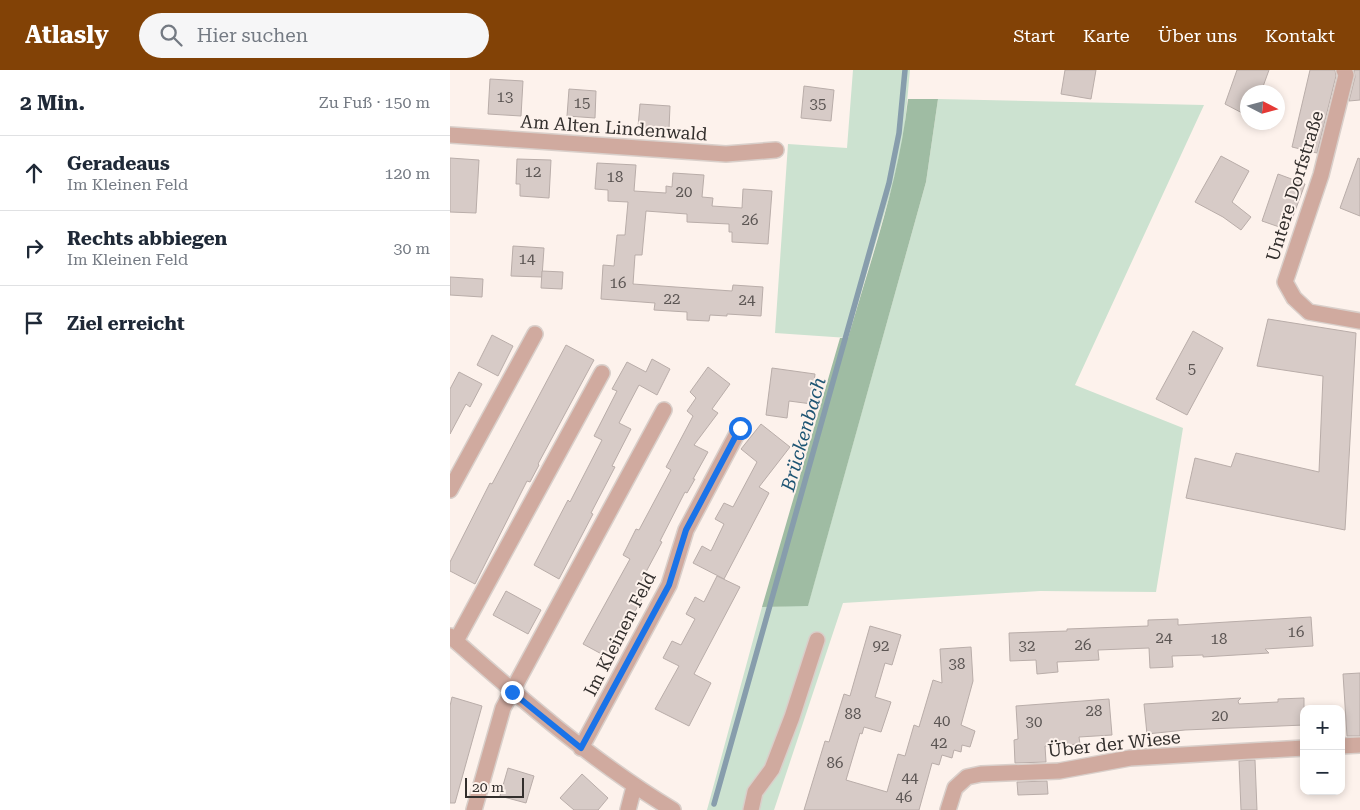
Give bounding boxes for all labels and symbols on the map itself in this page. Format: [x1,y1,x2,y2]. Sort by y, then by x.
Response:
north arrow [1240,85,1285,130]
house number: 13 [497,88,513,106]
house number: 15 [574,94,590,112]
house number: 35 [810,95,826,113]
street label: Untere Dorfstraße [1262,108,1327,264]
street label: Am Alten Lindenwald [520,110,709,145]
house number: 12 [525,163,541,181]
house number: 18 [607,168,623,186]
house number: 20 [676,183,692,201]
house number: 26 [742,211,758,229]
house number: 14 [519,250,536,268]
house number: 16 [610,274,626,292]
house number: 22 [664,290,680,308]
house number: 24 [739,291,756,309]
house number: 5 [1188,360,1196,378]
water label: Brückenbach [776,375,831,495]
route start [729,417,752,440]
street label: Im Kleinen Feld [579,568,660,699]
house number: 16 [1288,623,1304,641]
house number: 24 [1156,629,1173,647]
house number: 18 [1211,630,1227,648]
house number: 26 [1075,636,1091,654]
house number: 92 [873,637,889,655]
house number: 32 [1019,637,1035,655]
house number: 38 [949,655,965,673]
route end [501,681,524,704]
house number: 28 [1086,702,1102,720]
house number: 88 [845,705,861,723]
house number: 20 [1212,707,1228,725]
house number: 40 [934,712,950,730]
house number: 30 [1026,713,1042,731]
street label: Über der Wiese [1046,726,1182,761]
house number: 42 [931,734,947,752]
house number: 86 [827,754,843,772]
house number: 44 [902,769,919,787]
scale bar [465,775,524,798]
house number: 46 [896,788,912,806]

